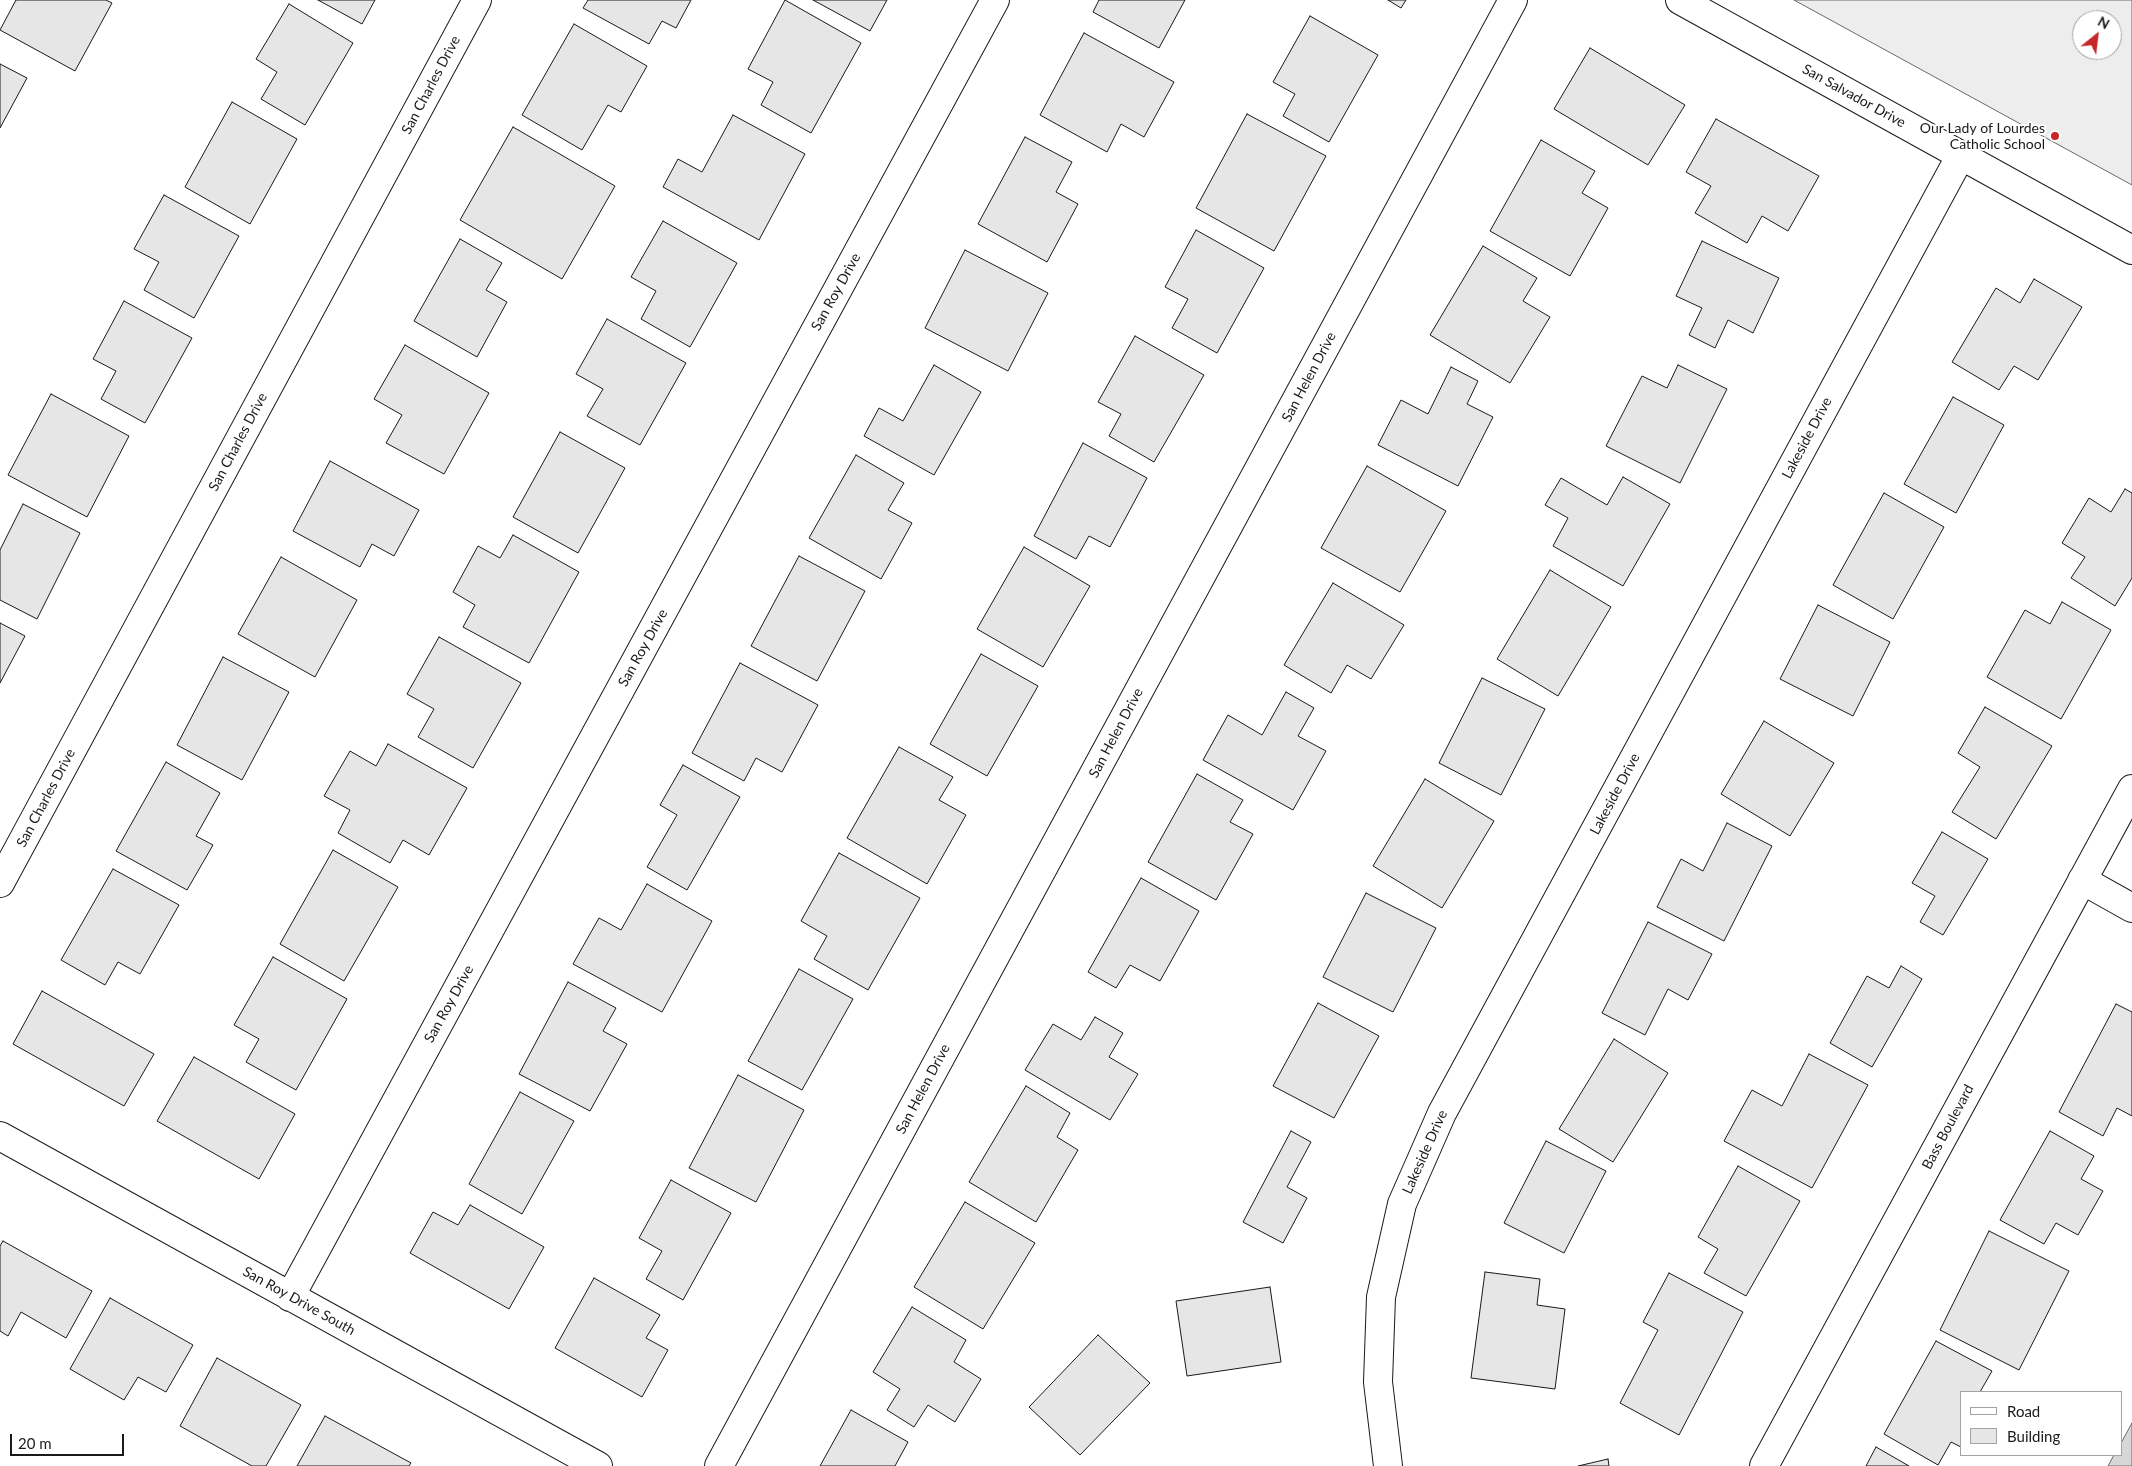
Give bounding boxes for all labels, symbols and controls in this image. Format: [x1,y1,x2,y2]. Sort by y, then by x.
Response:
north arrow [2072,10,2122,60]
text: N [2095,12,2113,32]
street label: San Charles Drive [398,33,464,137]
street label: San Salvador Drive [1799,61,1909,131]
place label: Our Lady of Lourdes Catholic School [1920,120,2045,152]
marker: Our Lady of Lourdes Catholic School [2049,130,2061,142]
street label: San Roy Drive [808,250,864,334]
street label: San Helen Drive [1278,329,1340,425]
street label: San Charles Drive [205,390,271,494]
street label: Lakeside Drive [1778,394,1836,482]
street label: San Roy Drive [615,606,671,690]
street label: San Helen Drive [1085,685,1147,781]
street label: San Charles Drive [13,746,79,850]
street label: Lakeside Drive [1586,750,1644,838]
street label: San Roy Drive [421,962,477,1046]
street label: San Helen Drive [892,1041,954,1137]
street label: Bass Boulevard [1919,1082,1977,1172]
street label: Lakeside Drive [1399,1108,1451,1196]
street label: San Roy Drive South [240,1263,358,1339]
legend [1960,1391,2122,1456]
text: Road [2007,1402,2040,1420]
scale bar [12,1424,126,1456]
text: Building [2007,1427,2060,1445]
text: 20 m [18,1434,52,1452]

